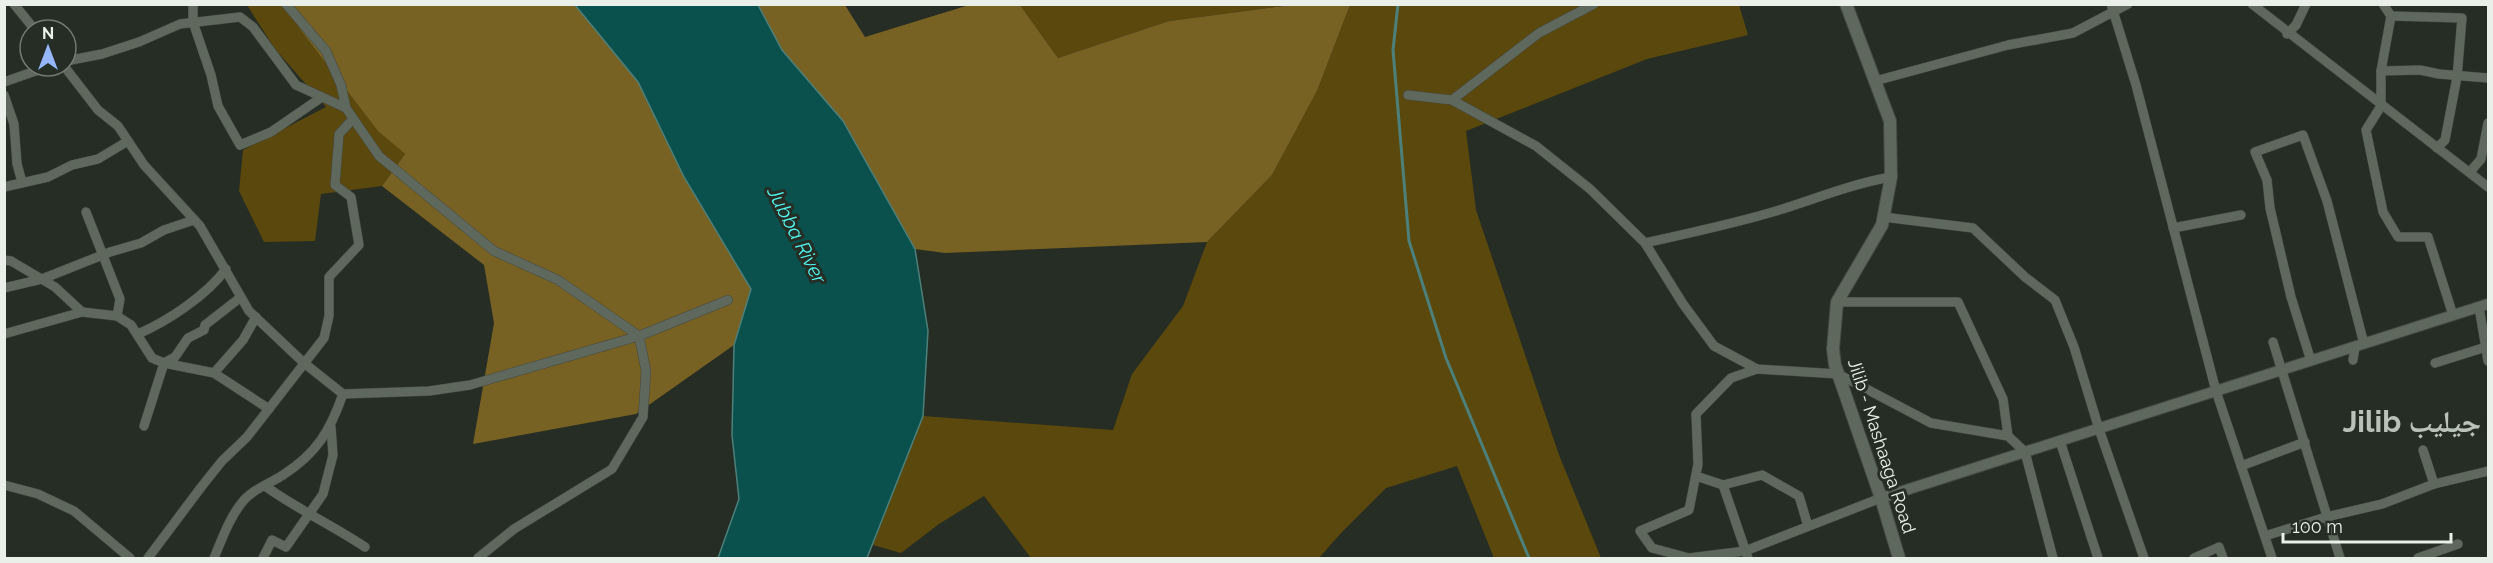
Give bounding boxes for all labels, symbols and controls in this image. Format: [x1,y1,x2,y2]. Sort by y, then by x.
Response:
north arrow [18,18,78,78]
text: N [42,24,54,43]
water label: Jubba River [762,182,832,288]
street label: Jilib - Mashaaga Road [1844,356,1920,536]
district label: Jilib جيليب [2343,404,2481,439]
scale bar [2283,506,2451,544]
text: 100 m [2292,516,2343,537]

